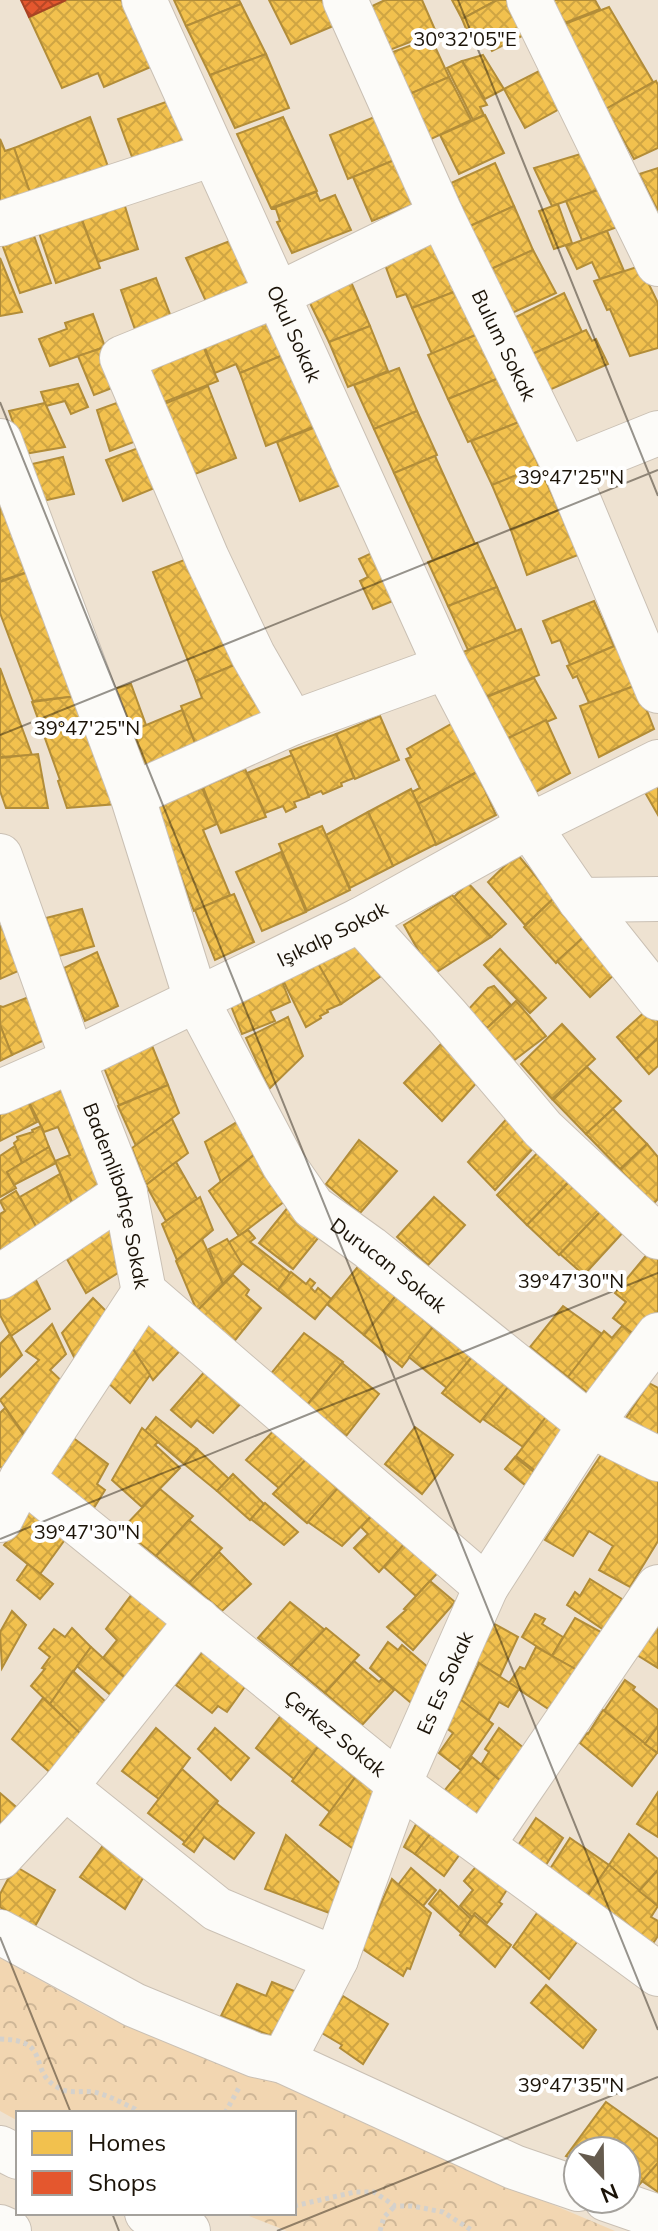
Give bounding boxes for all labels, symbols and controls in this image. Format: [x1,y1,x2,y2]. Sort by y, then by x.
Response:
text: 30°32'05"E [413,26,517,51]
street label: Okul Sokak [262,281,328,386]
street label: Bulum Sokak [467,285,543,405]
text: 39°47'25"N [518,464,624,489]
text: 39°47'25"N [34,715,140,740]
street label: Işıkalp Sokak [272,895,392,971]
street label: Bademlibahçe Sokak [78,1099,156,1292]
street label: Durucan Sokak [326,1212,453,1318]
text: 39°47'30"N [518,1268,624,1293]
text: 39°47'30"N [34,1519,140,1544]
street label: Es Es Sokak [410,1626,478,1738]
street label: Çerkez Sokak [280,1684,392,1782]
text: 39°47'35"N [518,2072,624,2097]
legend [16,2111,296,2215]
text: Homes [88,2127,166,2157]
north arrow [562,2135,642,2215]
text: Shops [88,2167,157,2197]
text: N [597,2177,622,2210]

